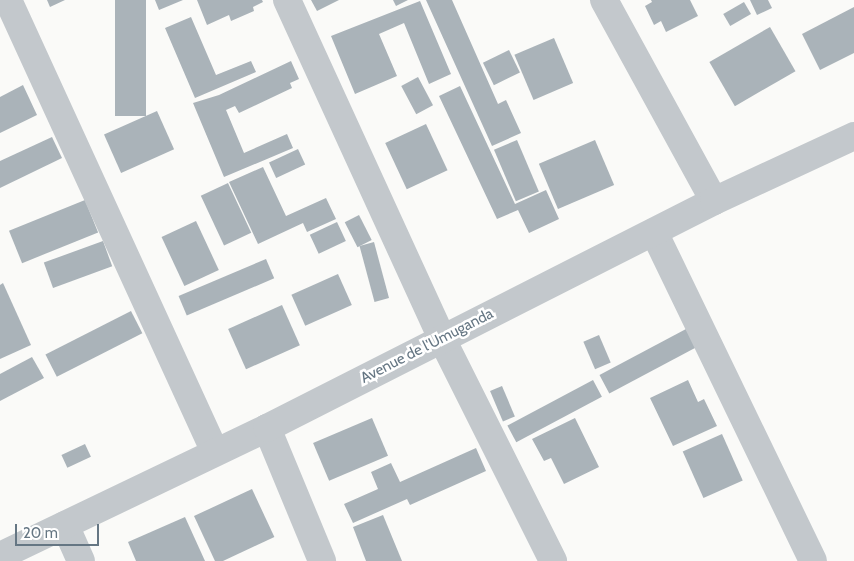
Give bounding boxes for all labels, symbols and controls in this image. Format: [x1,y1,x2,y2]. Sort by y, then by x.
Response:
street label: Avenue de l'Umuganda [358,305,496,387]
scale bar [18,514,101,546]
text: 20 m [23,524,58,542]

